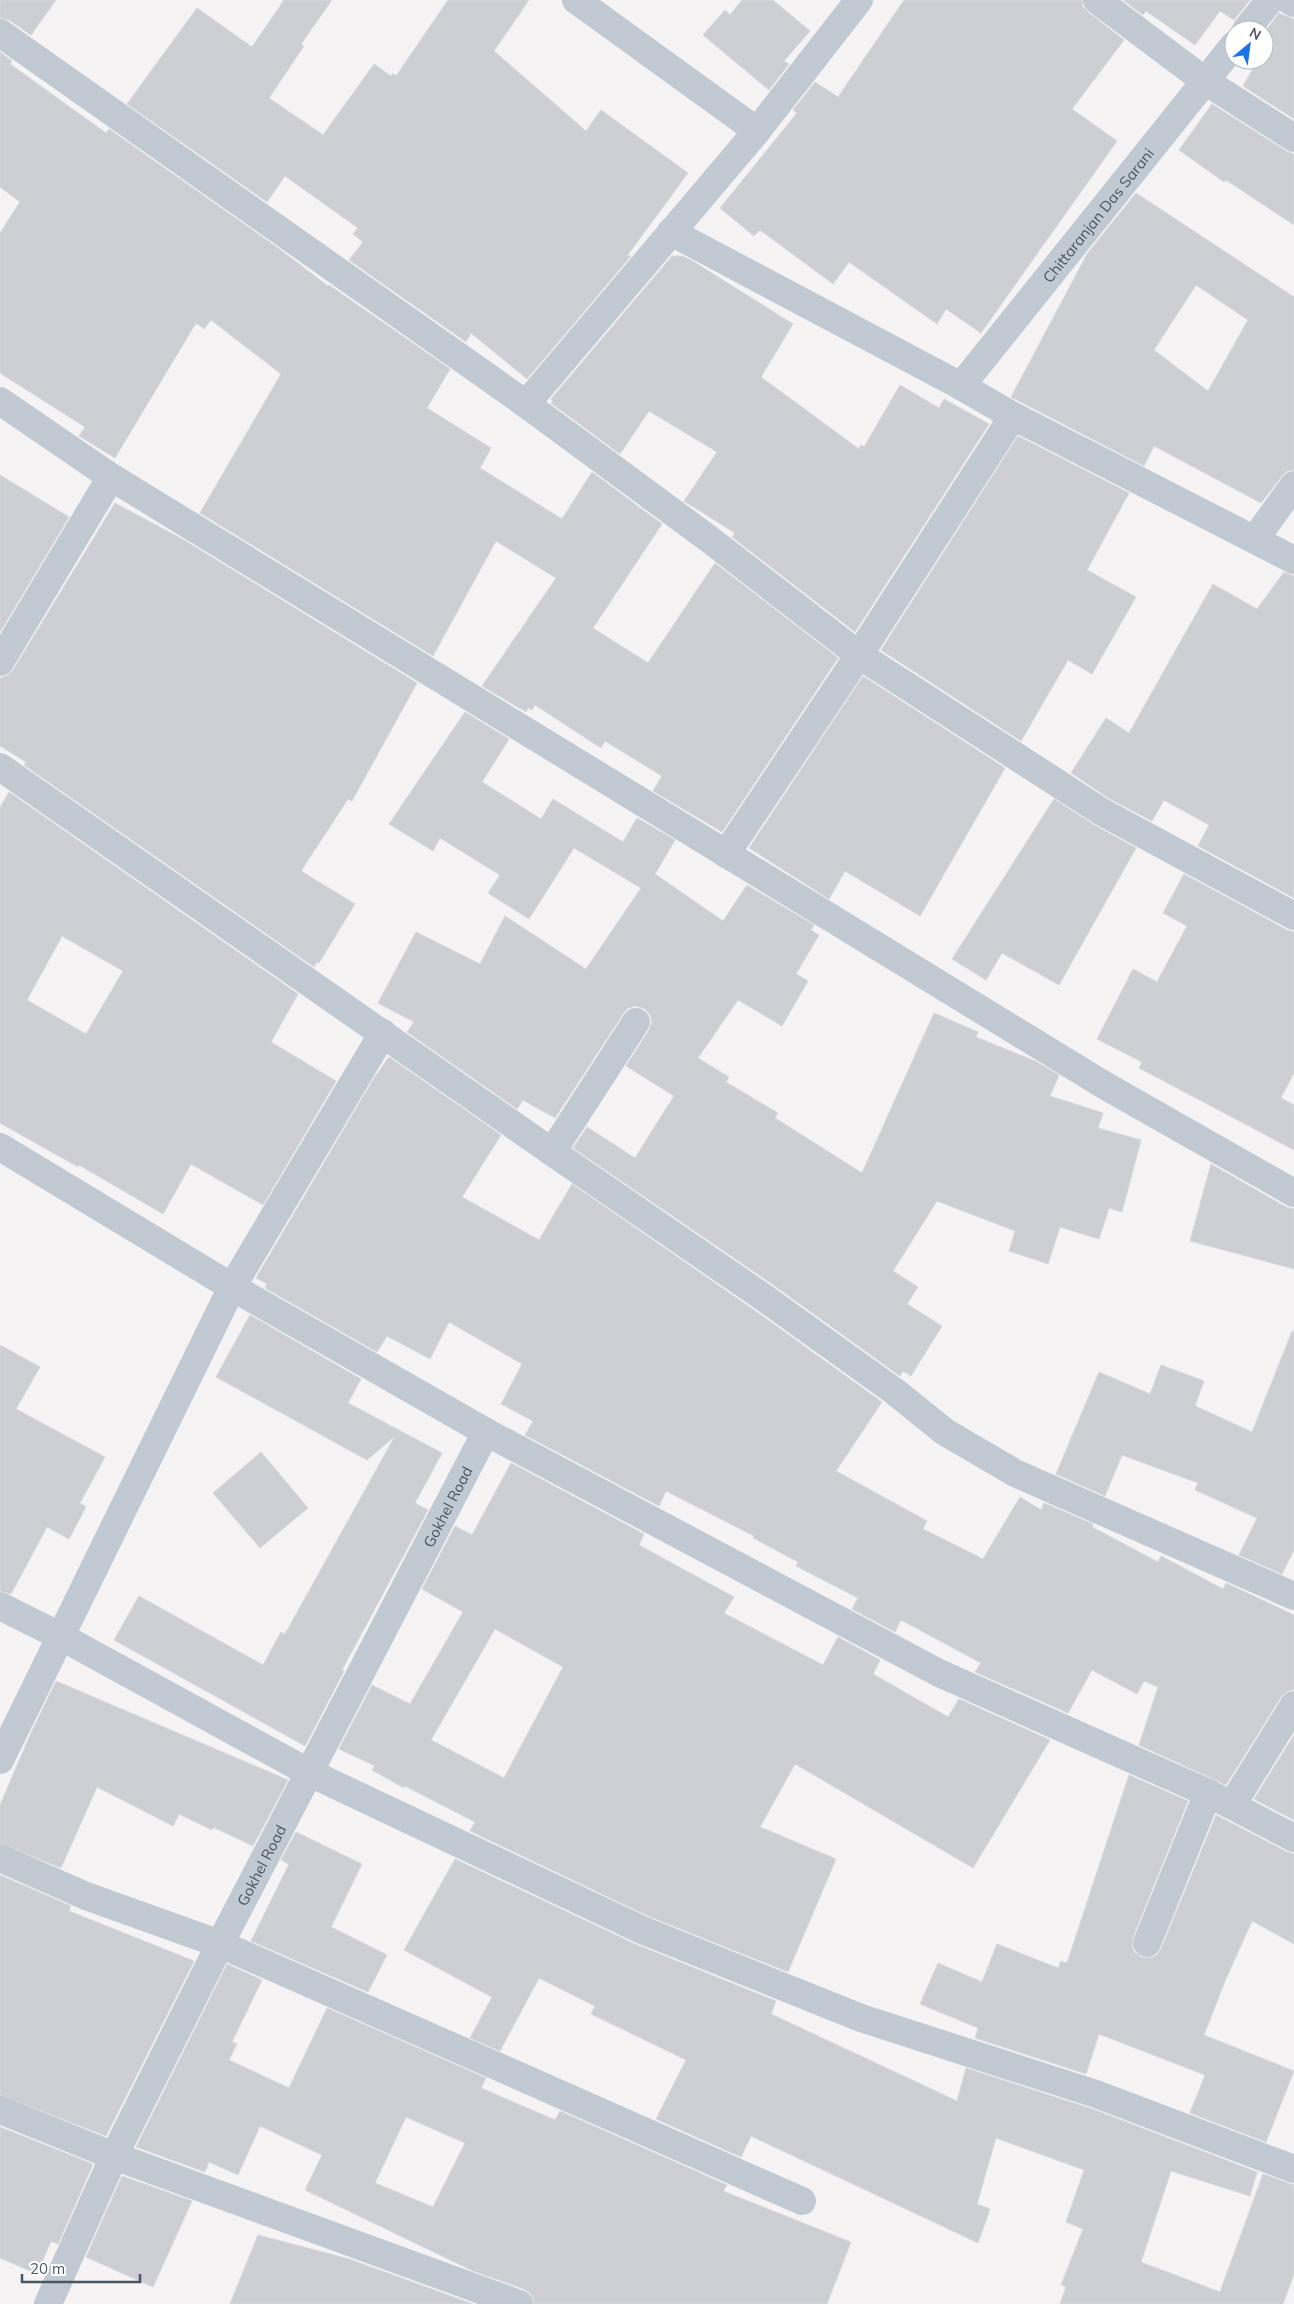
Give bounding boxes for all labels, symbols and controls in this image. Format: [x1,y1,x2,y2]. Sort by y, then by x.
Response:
north arrow [1224,20,1274,70]
text: N [1246,23,1264,44]
street label: Chittaranjan Das Sarani [1038,144,1158,286]
street label: Gokhel Road [418,1463,476,1550]
street label: Gokhel Road [232,1821,290,1909]
scale bar [22,2252,140,2284]
text: 20 m [30,2259,65,2278]

